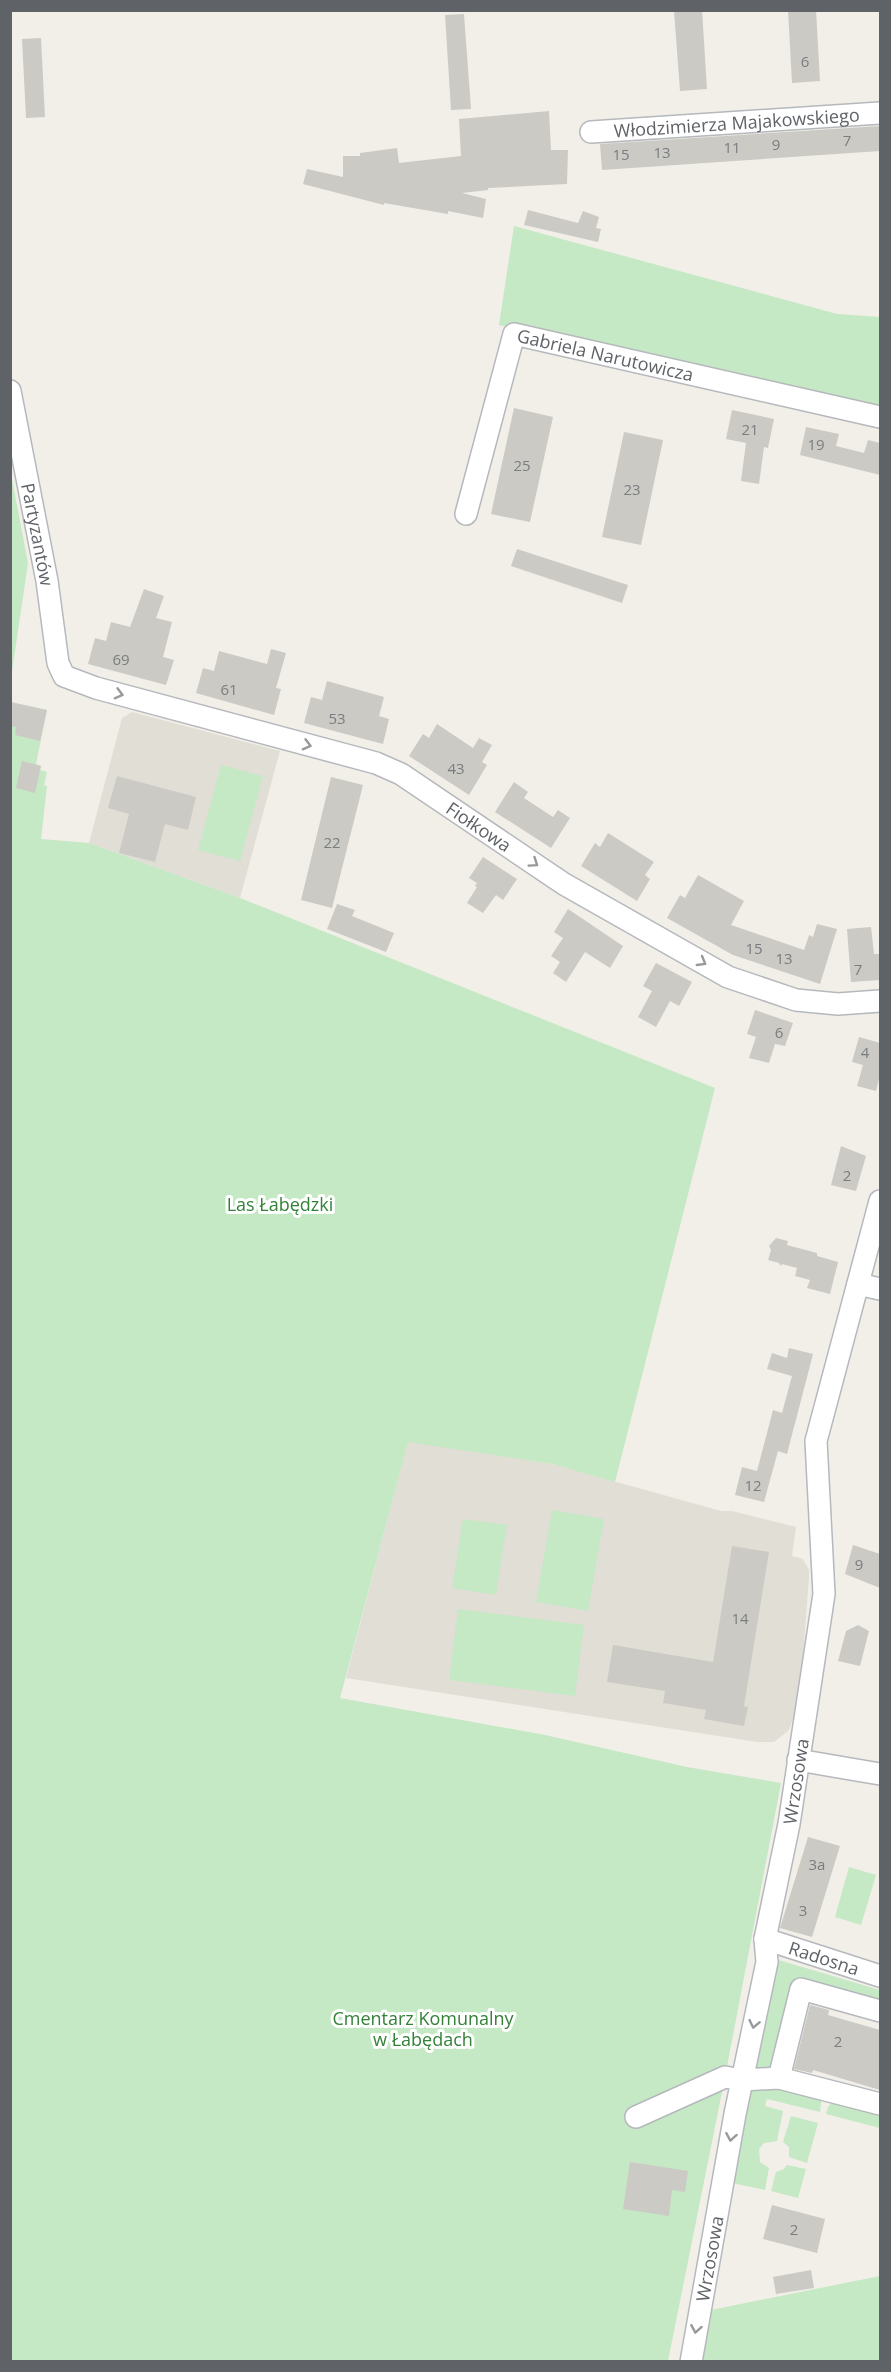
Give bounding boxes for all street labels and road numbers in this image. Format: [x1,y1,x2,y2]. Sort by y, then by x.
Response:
street label: Włodzimierza Majakowskiego [613,102,860,142]
street label: Gabriela Narutowicza [515,323,696,386]
street label: Partyzantów [16,481,60,588]
street label: Fiołkowa [442,796,516,857]
street label: Wrzosowa [777,1737,814,1826]
street label: Radosna [786,1935,862,1981]
street label: Wrzosowa [690,2214,729,2303]

